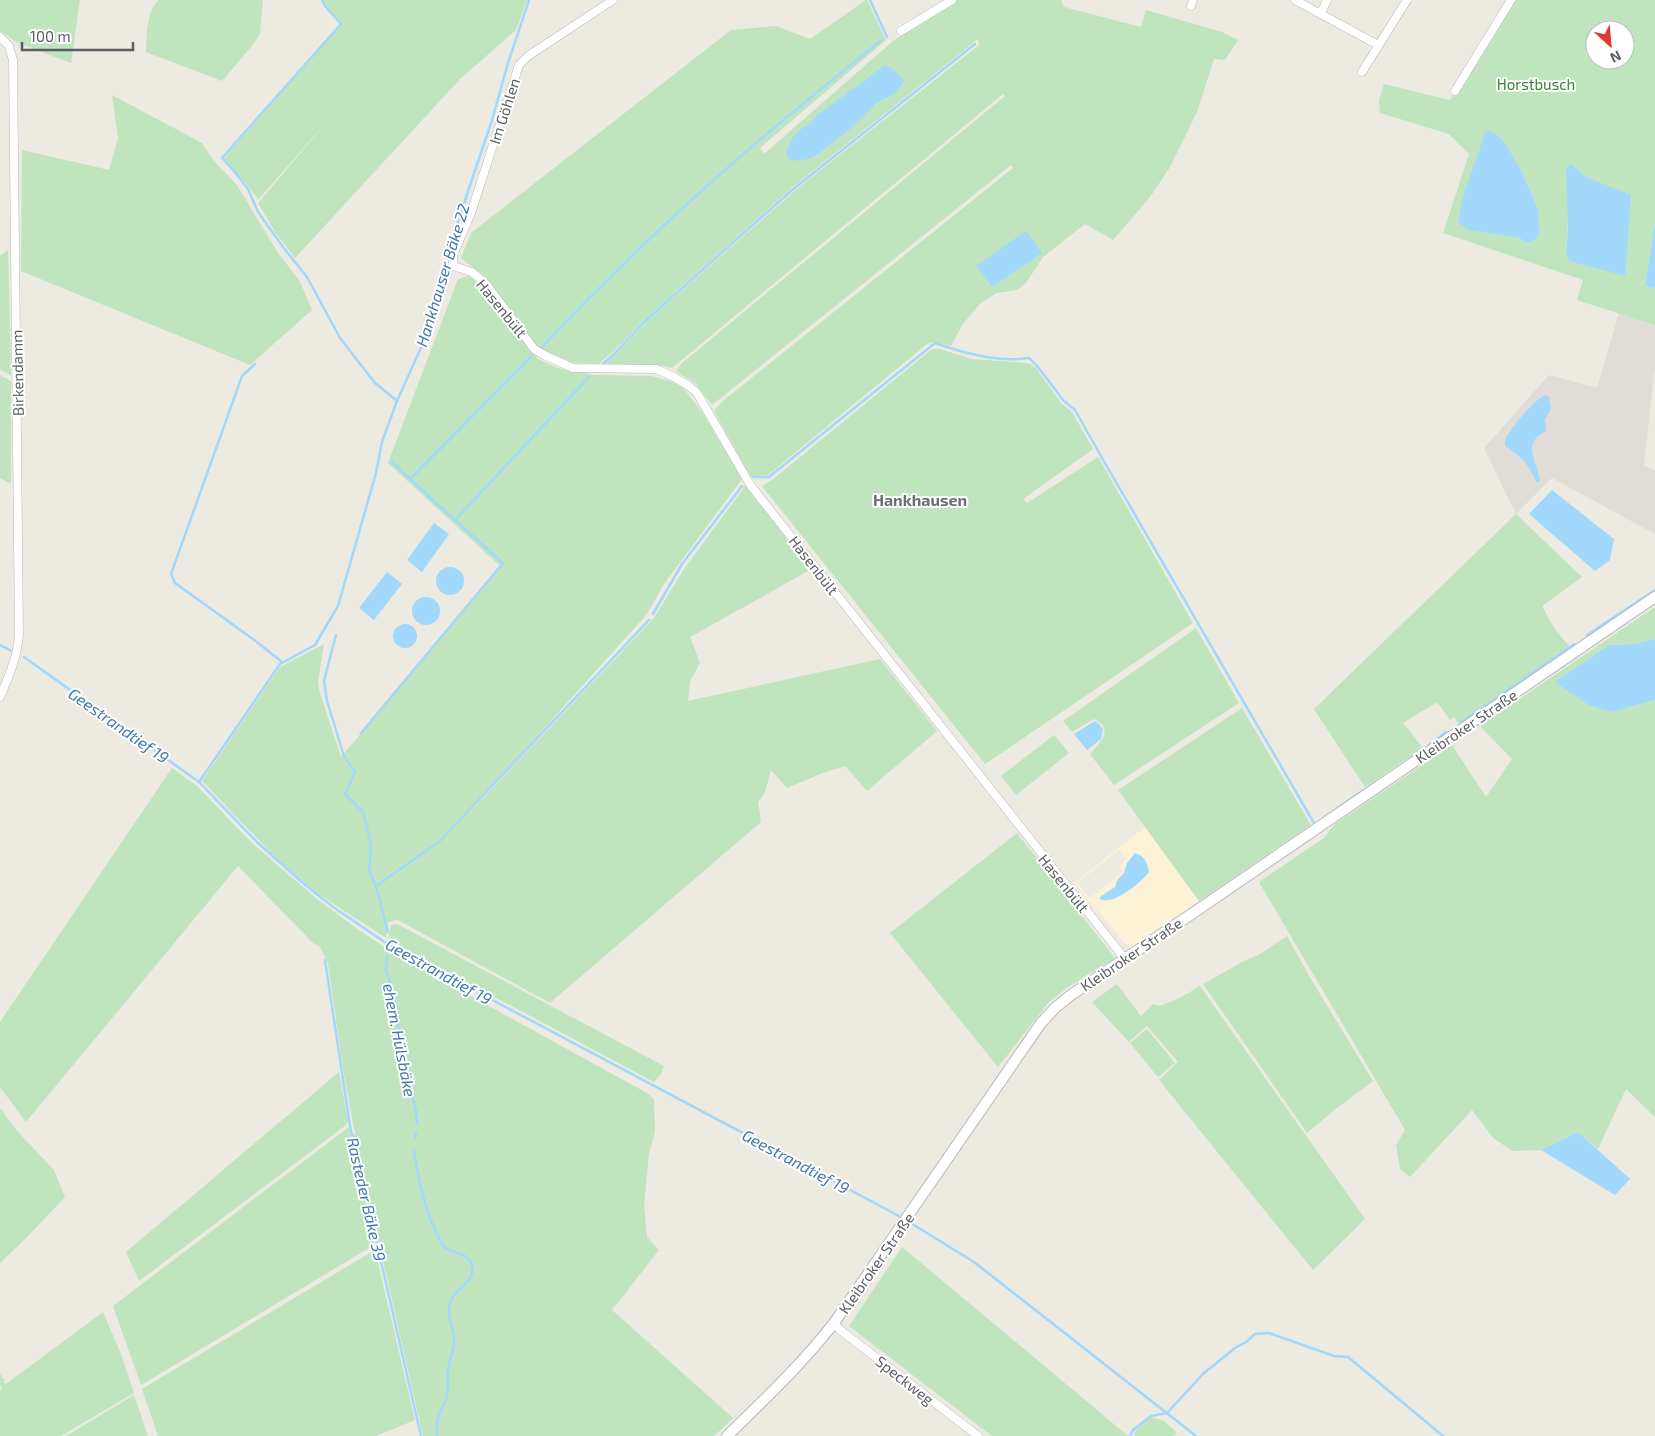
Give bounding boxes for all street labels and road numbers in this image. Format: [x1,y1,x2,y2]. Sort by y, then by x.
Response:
street label: Im Göhlen [485,76,523,146]
street label: Hasenbült [473,275,531,341]
street label: Birkendamm [7,330,27,416]
street label: Hasenbült [785,532,843,598]
street label: Kleibroker Straße [1412,685,1520,767]
street label: Hasenbült [1035,850,1093,916]
street label: Kleibroker Straße [1077,913,1185,995]
street label: Kleibroker Straße [835,1209,917,1317]
street label: Speckweg [872,1352,938,1409]

